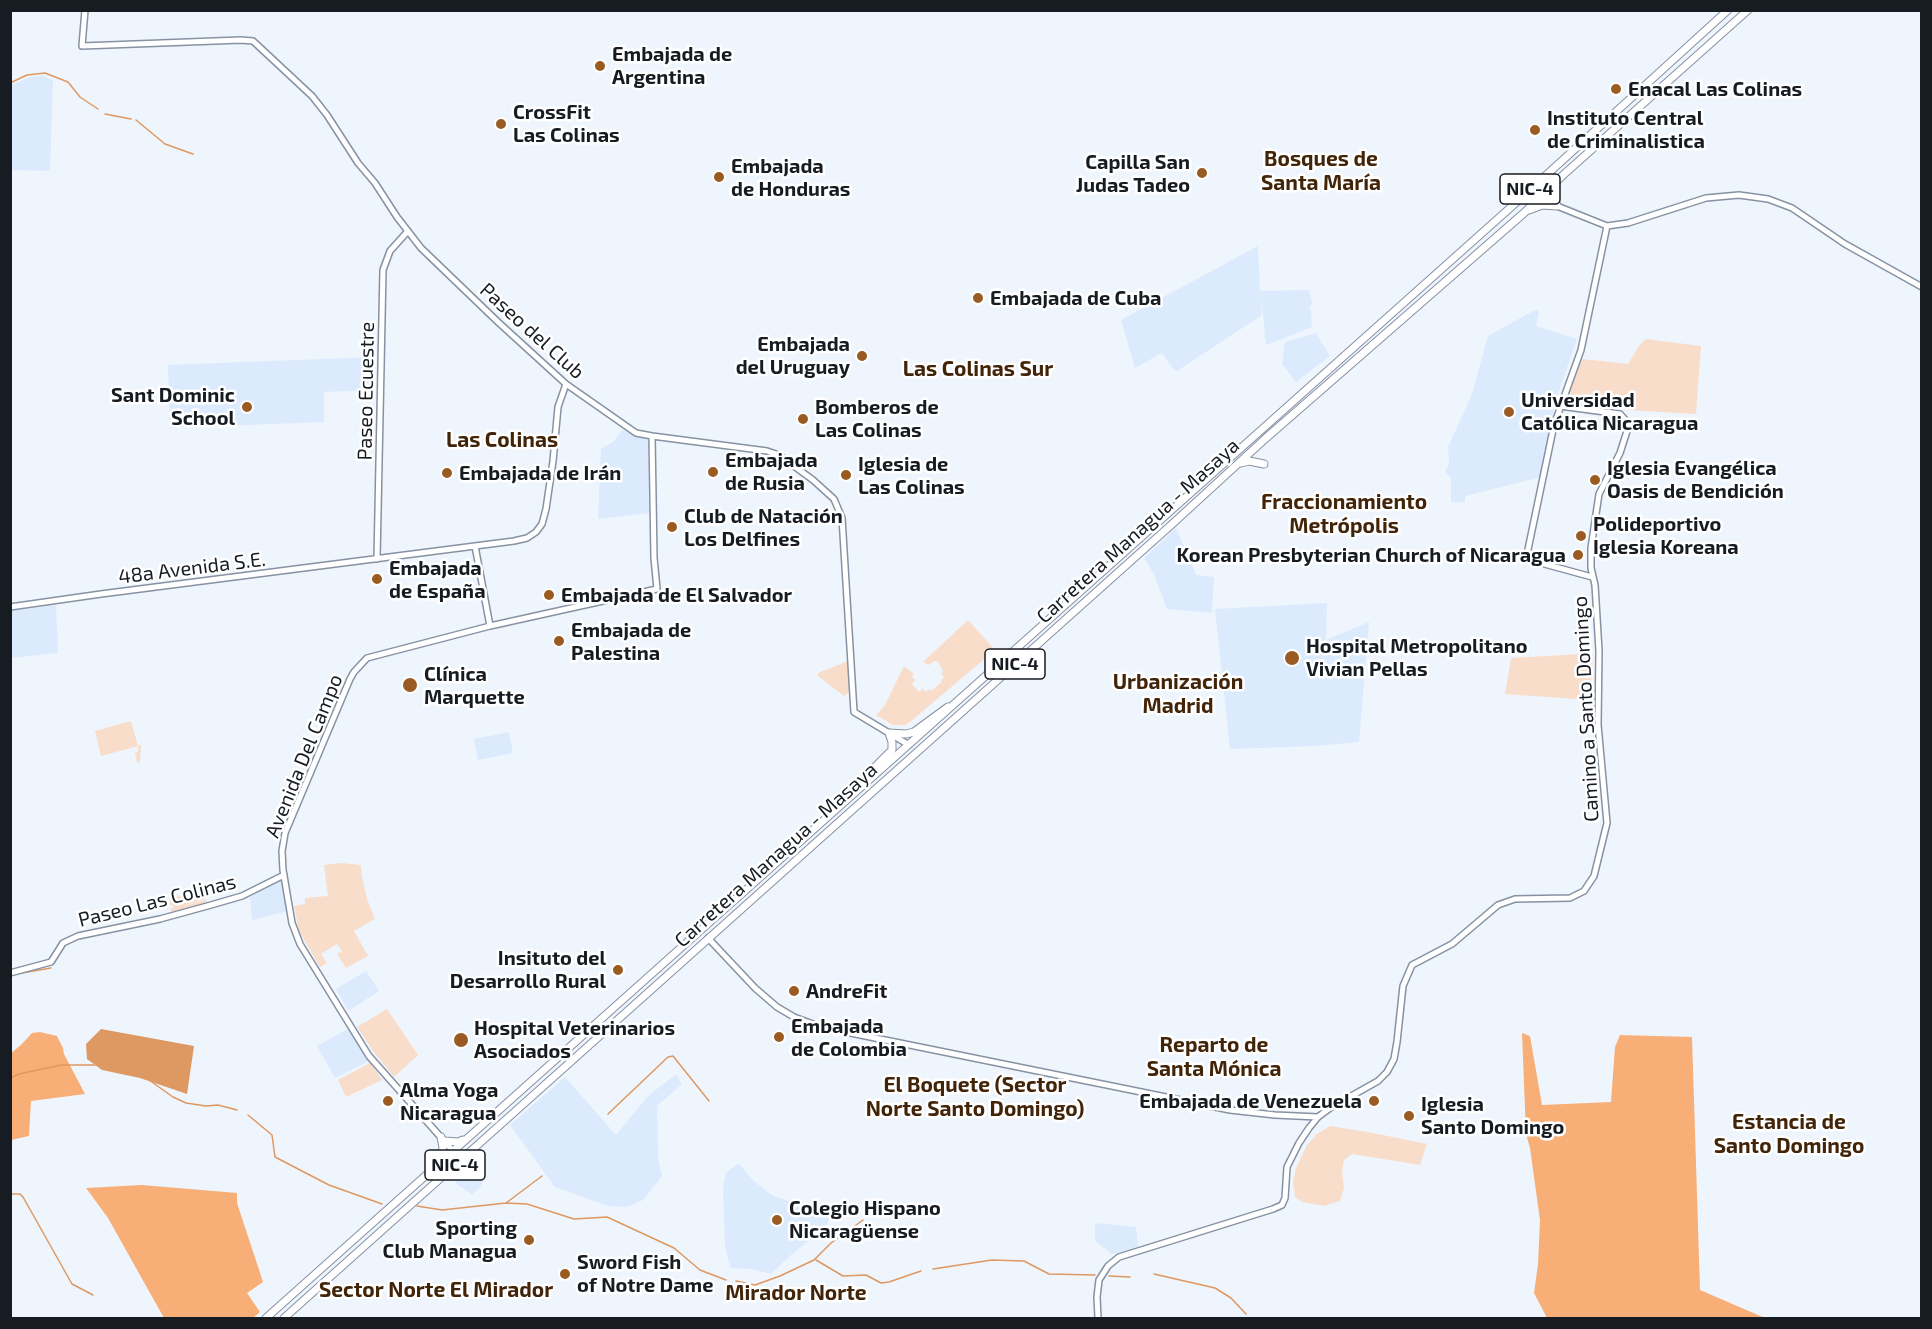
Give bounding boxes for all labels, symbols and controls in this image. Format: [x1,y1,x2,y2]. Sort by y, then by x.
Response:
place label: Embajada de Argentina [612,42,732,89]
marker: Embajada de Argentina [593,59,607,73]
place label: Enacal Las Colinas [1628,77,1802,101]
marker: Enacal Las Colinas [1609,82,1623,96]
place label: CrossFit Las Colinas [513,100,620,147]
place label: Instituto Central de Criminalistica [1547,106,1705,153]
marker: CrossFit Las Colinas [494,117,508,131]
marker: Instituto Central de Criminalistica [1528,123,1542,137]
district label: Bosques de Santa María [1261,146,1381,196]
place label: Capilla San Judas Tadeo [1076,150,1190,197]
place label: Embajada de Honduras [731,154,850,201]
marker: Capilla San Judas Tadeo [1195,166,1209,180]
marker: Embajada de Honduras [712,170,726,184]
road number: NIC-4 [1500,174,1560,204]
street label: Paseo del Club [475,278,589,384]
place label: Embajada de Cuba [990,286,1161,310]
marker: Embajada de Cuba [971,291,985,305]
street label: Paseo Ecuestre [353,321,379,461]
place label: Embajada del Uruguay [736,332,850,379]
marker: Embajada del Uruguay [855,349,869,363]
district label: Las Colinas Sur [903,356,1053,382]
place label: Sant Dominic School [111,383,235,430]
place label: Universidad Católica Nicaragua [1521,388,1698,435]
place label: Bomberos de Las Colinas [815,395,939,442]
marker: Sant Dominic School [240,400,254,414]
marker: Universidad Católica Nicaragua [1502,405,1516,419]
marker: Bomberos de Las Colinas [796,412,810,426]
district label: Las Colinas [446,427,558,453]
street label: Carretera Managua - Masaya [1032,434,1244,628]
place label: Embajada de Rusia [725,448,818,495]
place label: Iglesia de Las Colinas [858,452,965,499]
place label: Iglesia Evangélica Oasis de Bendición [1607,456,1784,503]
place label: Embajada de Irán [459,461,621,485]
marker: Embajada de Rusia [706,465,720,479]
marker: Embajada de Irán [440,466,454,480]
marker: Iglesia de Las Colinas [839,468,853,482]
marker: Iglesia Evangélica Oasis de Bendición [1588,473,1602,487]
district label: Fraccionamiento Metrópolis [1261,489,1427,539]
place label: Club de Natación Los Delfines [684,504,843,551]
place label: Polideportivo Iglesia Koreana [1593,512,1739,559]
marker: Club de Natación Los Delfines [665,520,679,534]
marker: Polideportivo Iglesia Koreana [1574,529,1588,543]
place label: Korean Presbyterian Church of Nicaragua [1177,543,1566,567]
street label: 48a Avenida S.E. [117,547,267,589]
marker: Korean Presbyterian Church of Nicaragua [1571,548,1585,562]
place label: Embajada de España [389,556,486,603]
marker: Embajada de España [370,572,384,586]
place label: Embajada de El Salvador [561,583,792,607]
marker: Embajada de El Salvador [542,588,556,602]
street label: Camino a Santo Domingo [1568,595,1604,823]
place label: Embajada de Palestina [571,618,691,665]
marker: Embajada de Palestina [552,634,566,648]
place label: Hospital Metropolitano Vivian Pellas [1306,634,1527,681]
road number: NIC-4 [985,649,1045,679]
marker: Hospital Metropolitano Vivian Pellas [1283,649,1301,667]
place label: Clínica Marquette [424,662,525,709]
district label: Urbanización Madrid [1113,669,1243,719]
street label: Avenida Del Campo [260,671,348,841]
marker: Clínica Marquette [401,676,419,694]
street label: Carretera Managua - Masaya [670,758,882,952]
street label: Paseo Las Colinas [76,870,238,932]
place label: Insituto del Desarrollo Rural [450,946,606,993]
marker: Insituto del Desarrollo Rural [611,963,625,977]
place label: AndreFit [806,979,888,1003]
marker: AndreFit [787,984,801,998]
place label: Embajada de Colombia [791,1014,907,1061]
place label: Hospital Veterinarios Asociados [474,1016,675,1063]
marker: Embajada de Colombia [772,1030,786,1044]
marker: Hospital Veterinarios Asociados [452,1031,470,1049]
district label: Reparto de Santa Mónica [1147,1032,1281,1082]
district label: El Boquete (Sector Norte Santo Domingo) [866,1072,1084,1122]
place label: Alma Yoga Nicaragua [400,1078,498,1125]
place label: Embajada de Venezuela [1139,1089,1362,1113]
place label: Iglesia Santo Domingo [1421,1092,1564,1139]
marker: Alma Yoga Nicaragua [381,1094,395,1108]
marker: Embajada de Venezuela [1367,1094,1381,1108]
marker: Iglesia Santo Domingo [1402,1109,1416,1123]
district label: Estancia de Santo Domingo [1714,1109,1864,1159]
road number: NIC-4 [425,1150,485,1180]
place label: Colegio Hispano Nicaragüense [789,1196,941,1243]
marker: Colegio Hispano Nicaragüense [770,1213,784,1227]
place label: Sporting Club Managua [383,1216,517,1263]
marker: Sporting Club Managua [522,1233,536,1247]
place label: Sword Fish of Notre Dame [577,1250,713,1297]
marker: Sword Fish of Notre Dame [558,1267,572,1281]
district label: Sector Norte El Mirador [319,1277,553,1303]
district label: Mirador Norte [725,1280,867,1306]

